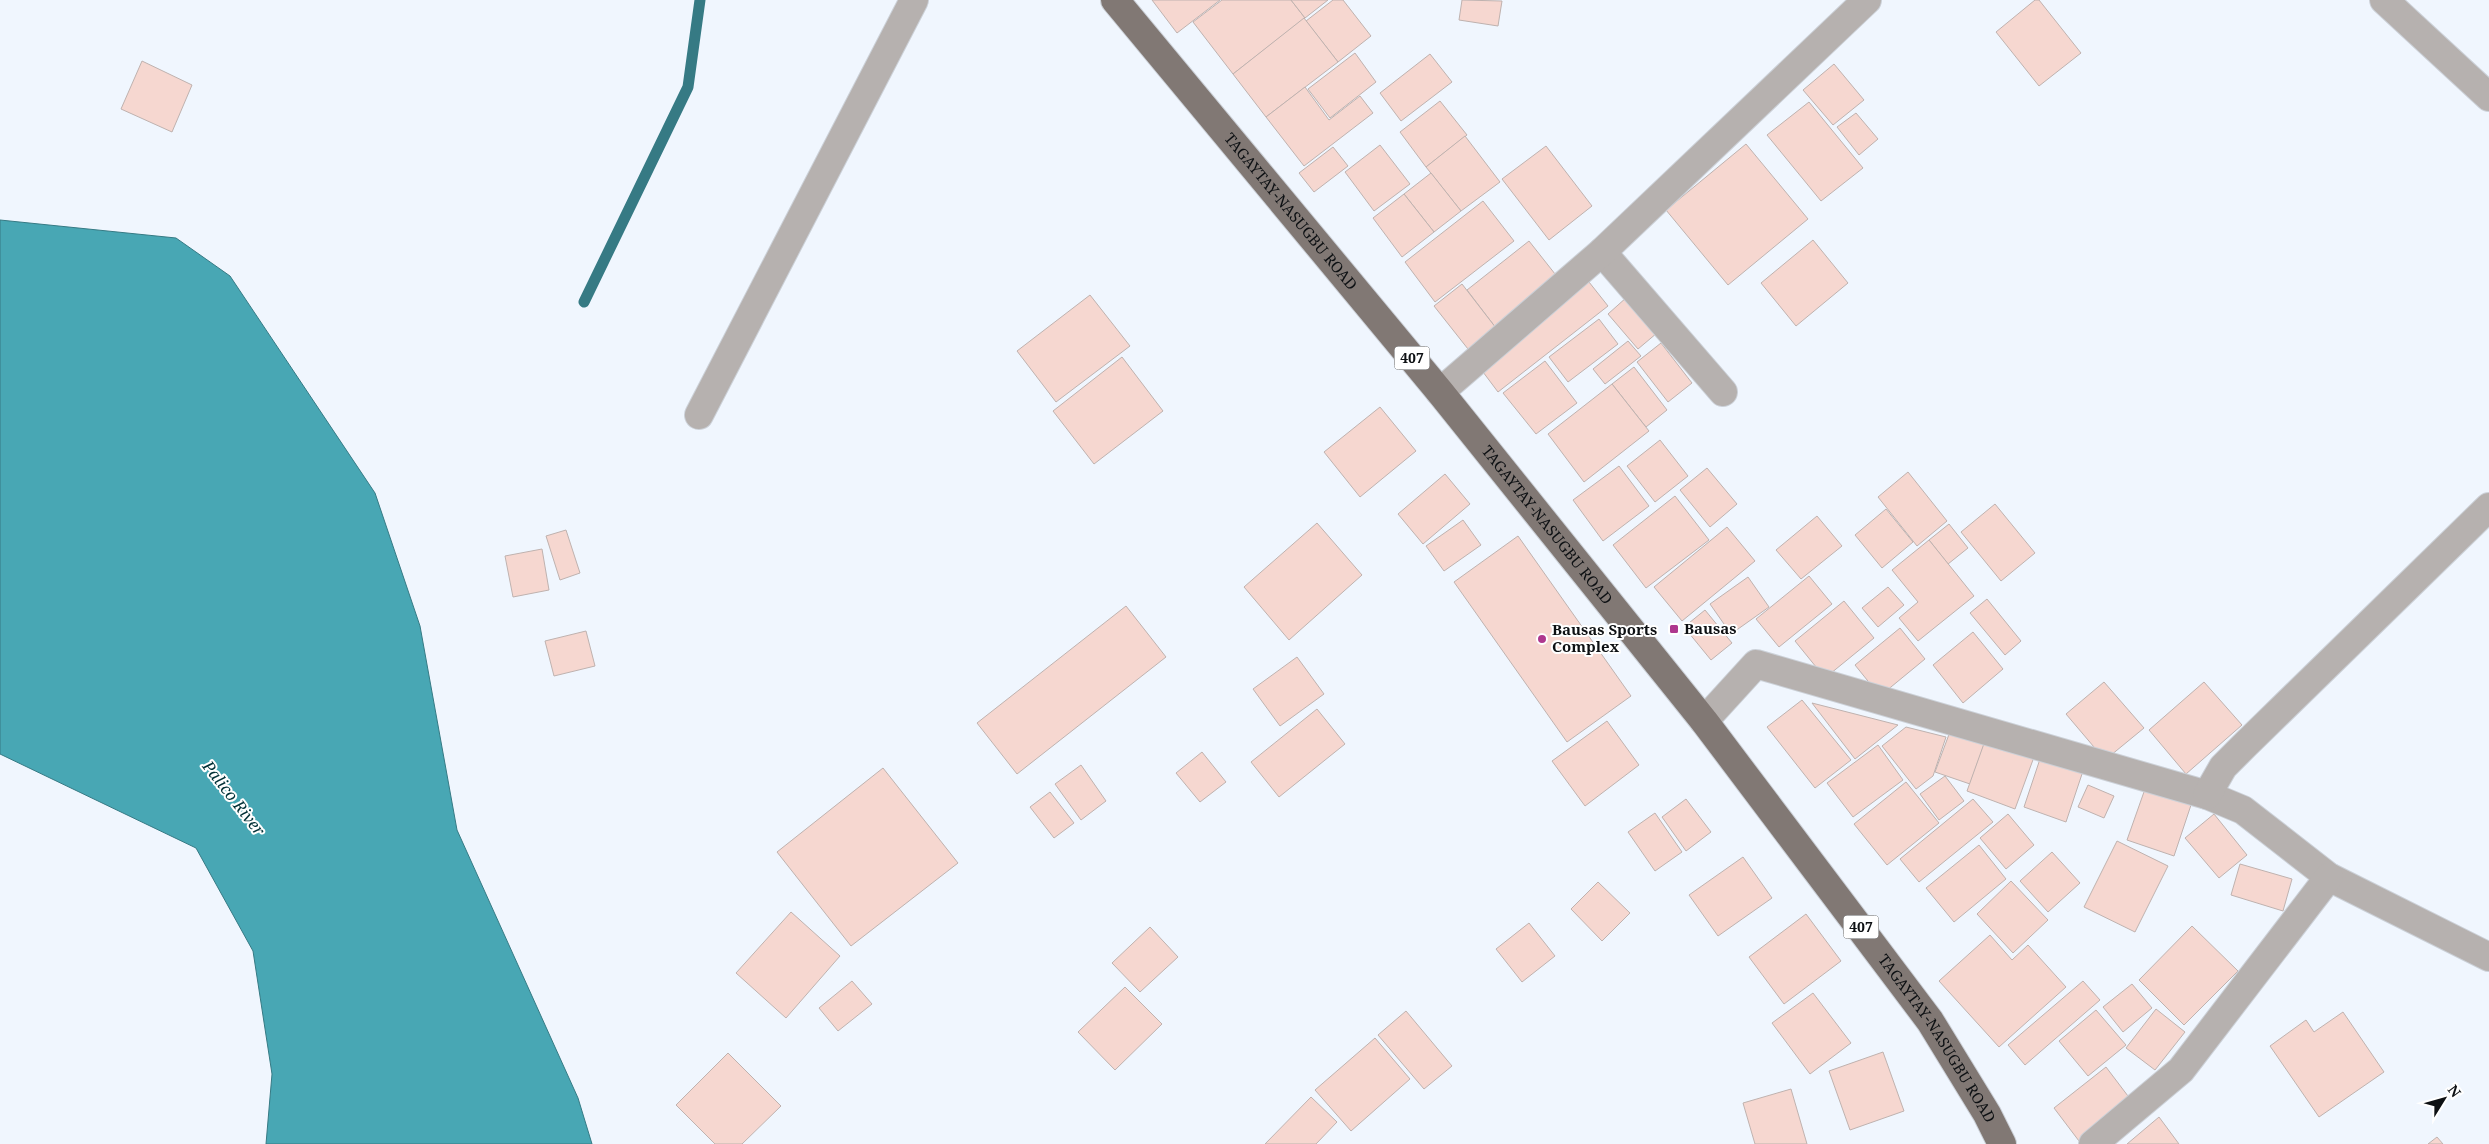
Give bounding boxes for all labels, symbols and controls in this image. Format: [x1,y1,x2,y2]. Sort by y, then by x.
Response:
street label: TAGAYTAY-NASUGBU ROAD [1220,128,1362,294]
road number: 407 [1394,346,1430,369]
street label: TAGAYTAY-NASUGBU ROAD [1478,441,1618,608]
place label: Bausas [1684,618,1737,638]
place label: Bausas Sports Complex [1552,619,1657,656]
marker: Bausas [1668,623,1680,635]
marker: Bausas Sports Complex [1536,633,1548,645]
water label: Palico River [197,755,271,840]
road number: 407 [1844,916,1878,939]
street label: TAGAYTAY-NASUGBU ROAD [1874,950,2001,1126]
north arrow [2419,1074,2469,1124]
text: N [2444,1081,2466,1101]

